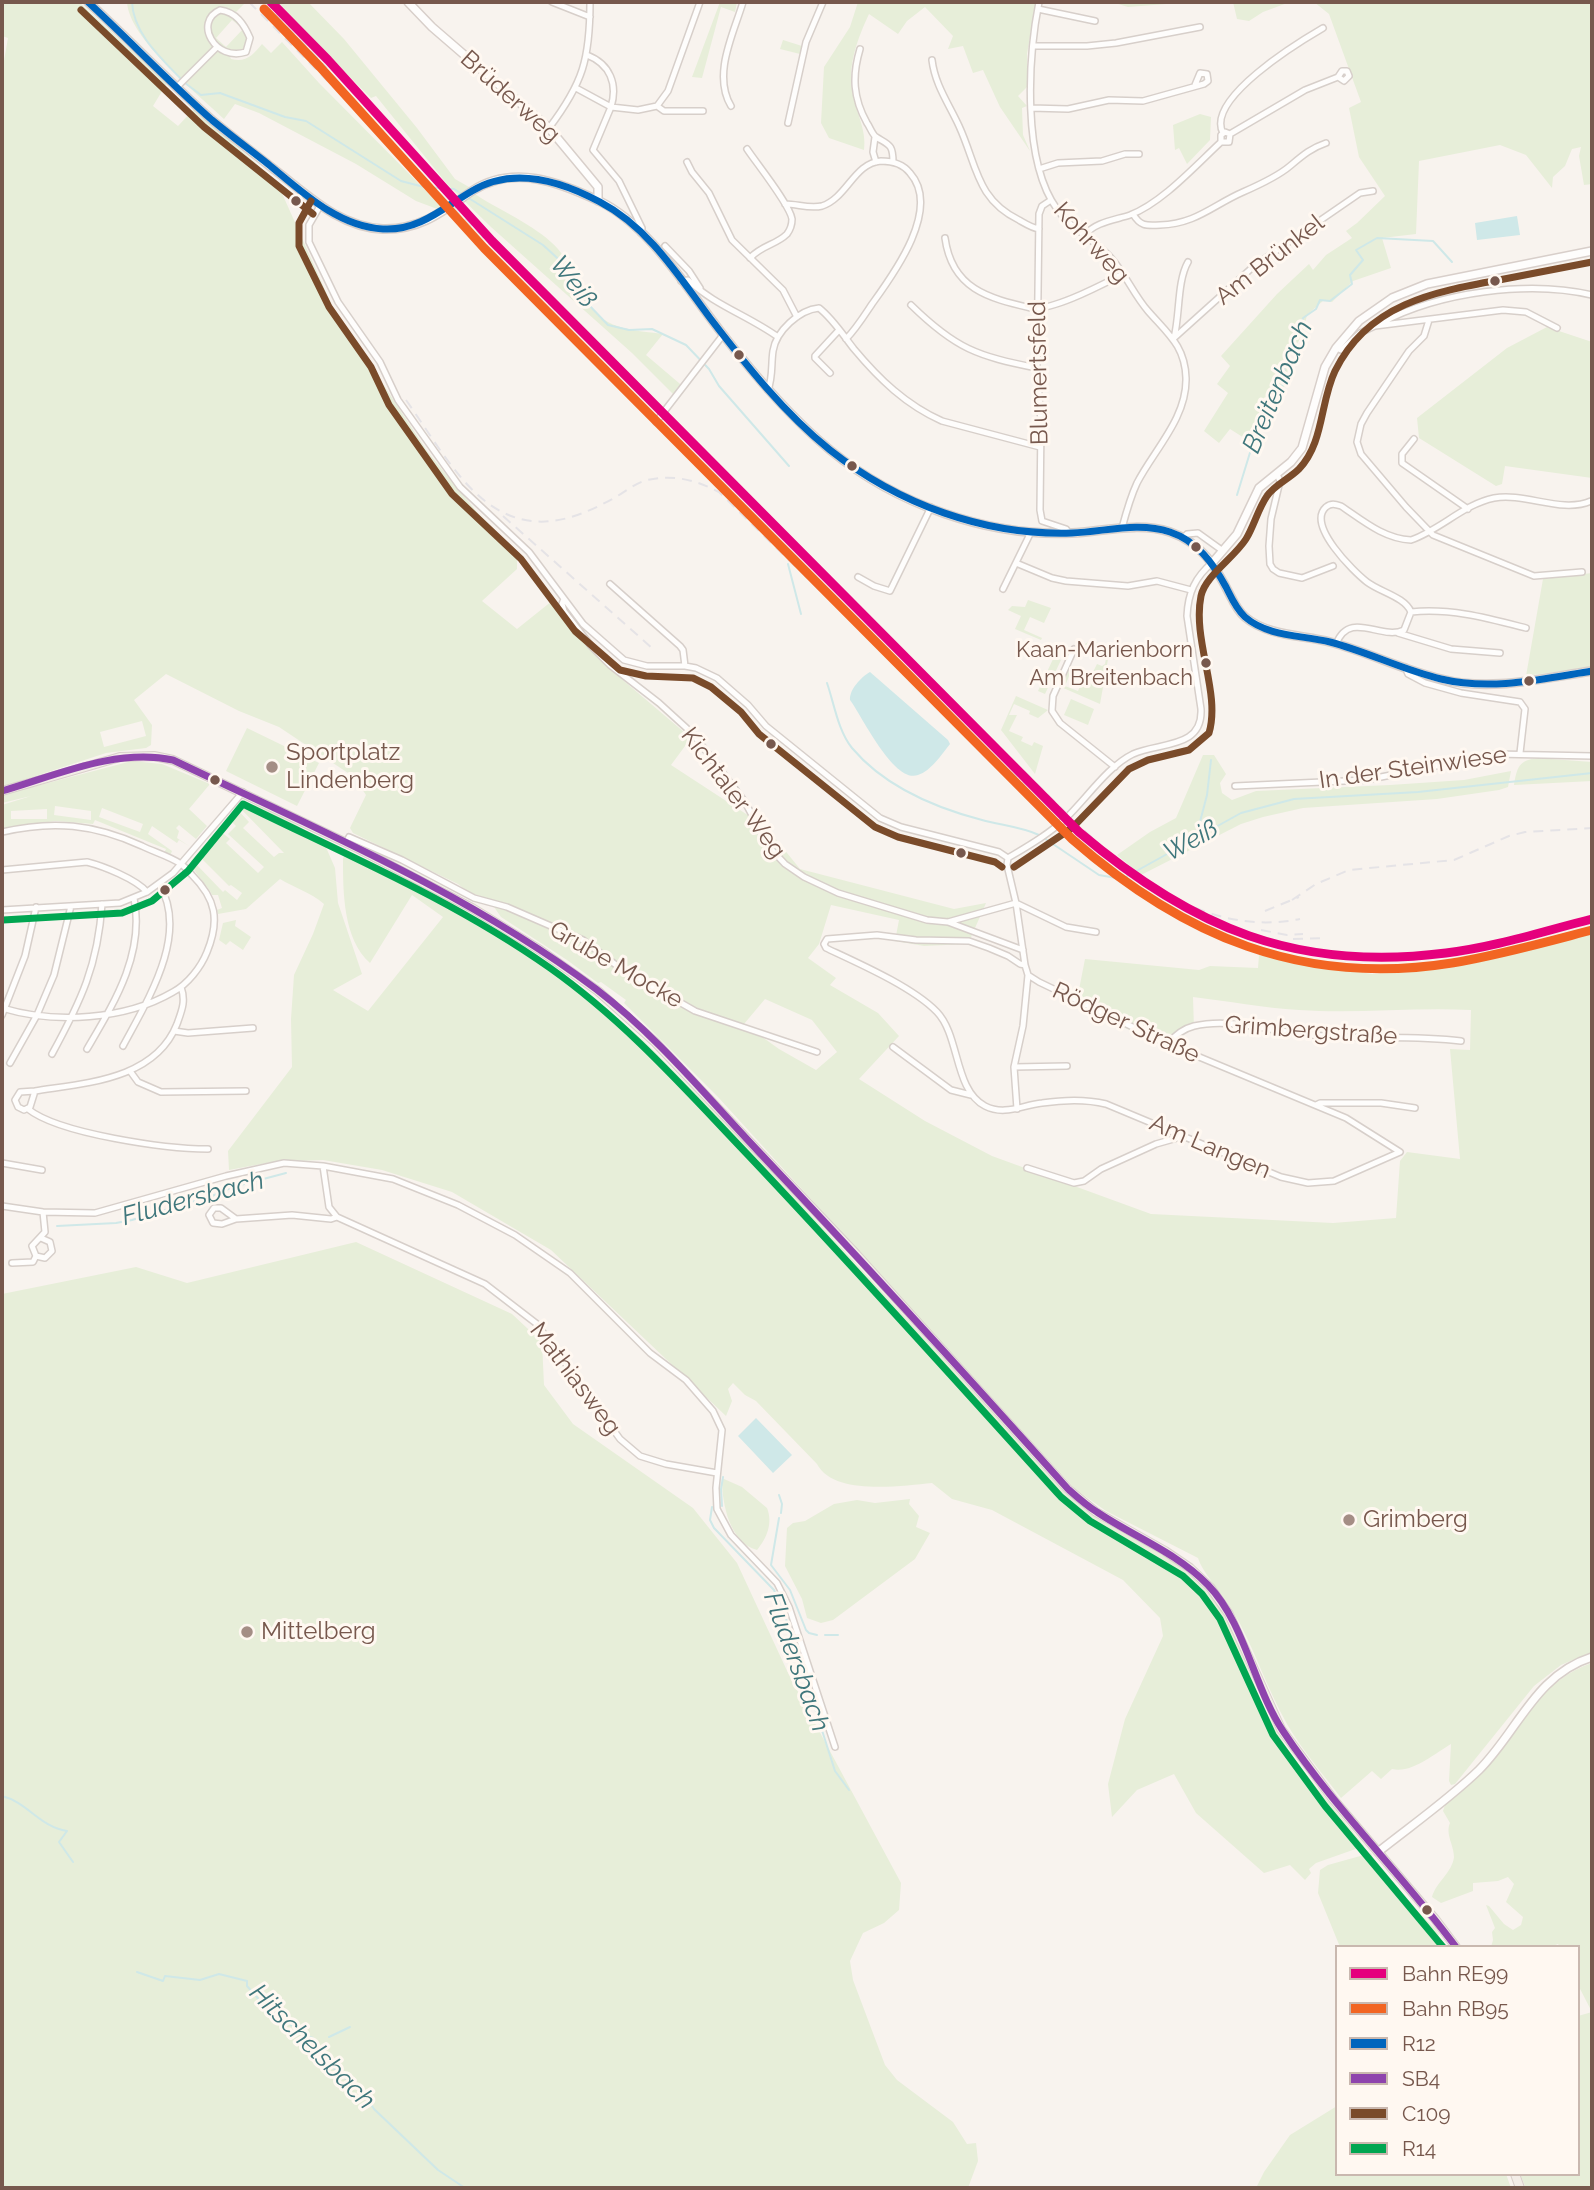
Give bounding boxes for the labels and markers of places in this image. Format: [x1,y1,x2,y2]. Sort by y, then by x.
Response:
unlabelled marker [289,194,303,208]
unlabelled marker [1488,274,1502,288]
unlabelled marker [732,348,746,362]
unlabelled marker [845,459,859,473]
unlabelled marker [1189,540,1203,554]
place label: Kaan-Marienborn Am Breitenbach [1016,637,1193,688]
marker: Kaan-Marienborn Am Breitenbach [1199,656,1213,670]
unlabelled marker [1522,674,1536,688]
unlabelled marker [764,737,778,751]
place label: Sportplatz Lindenberg [286,739,414,795]
marker: Sportplatz Lindenberg [264,759,280,775]
unlabelled marker [208,773,222,787]
unlabelled marker [954,846,968,860]
unlabelled marker [158,883,172,897]
place label: Grimberg [1363,1506,1468,1534]
marker: Grimberg [1341,1512,1357,1528]
place label: Mittelberg [261,1618,376,1646]
marker: Mittelberg [239,1624,255,1640]
unlabelled marker [1420,1903,1434,1917]

